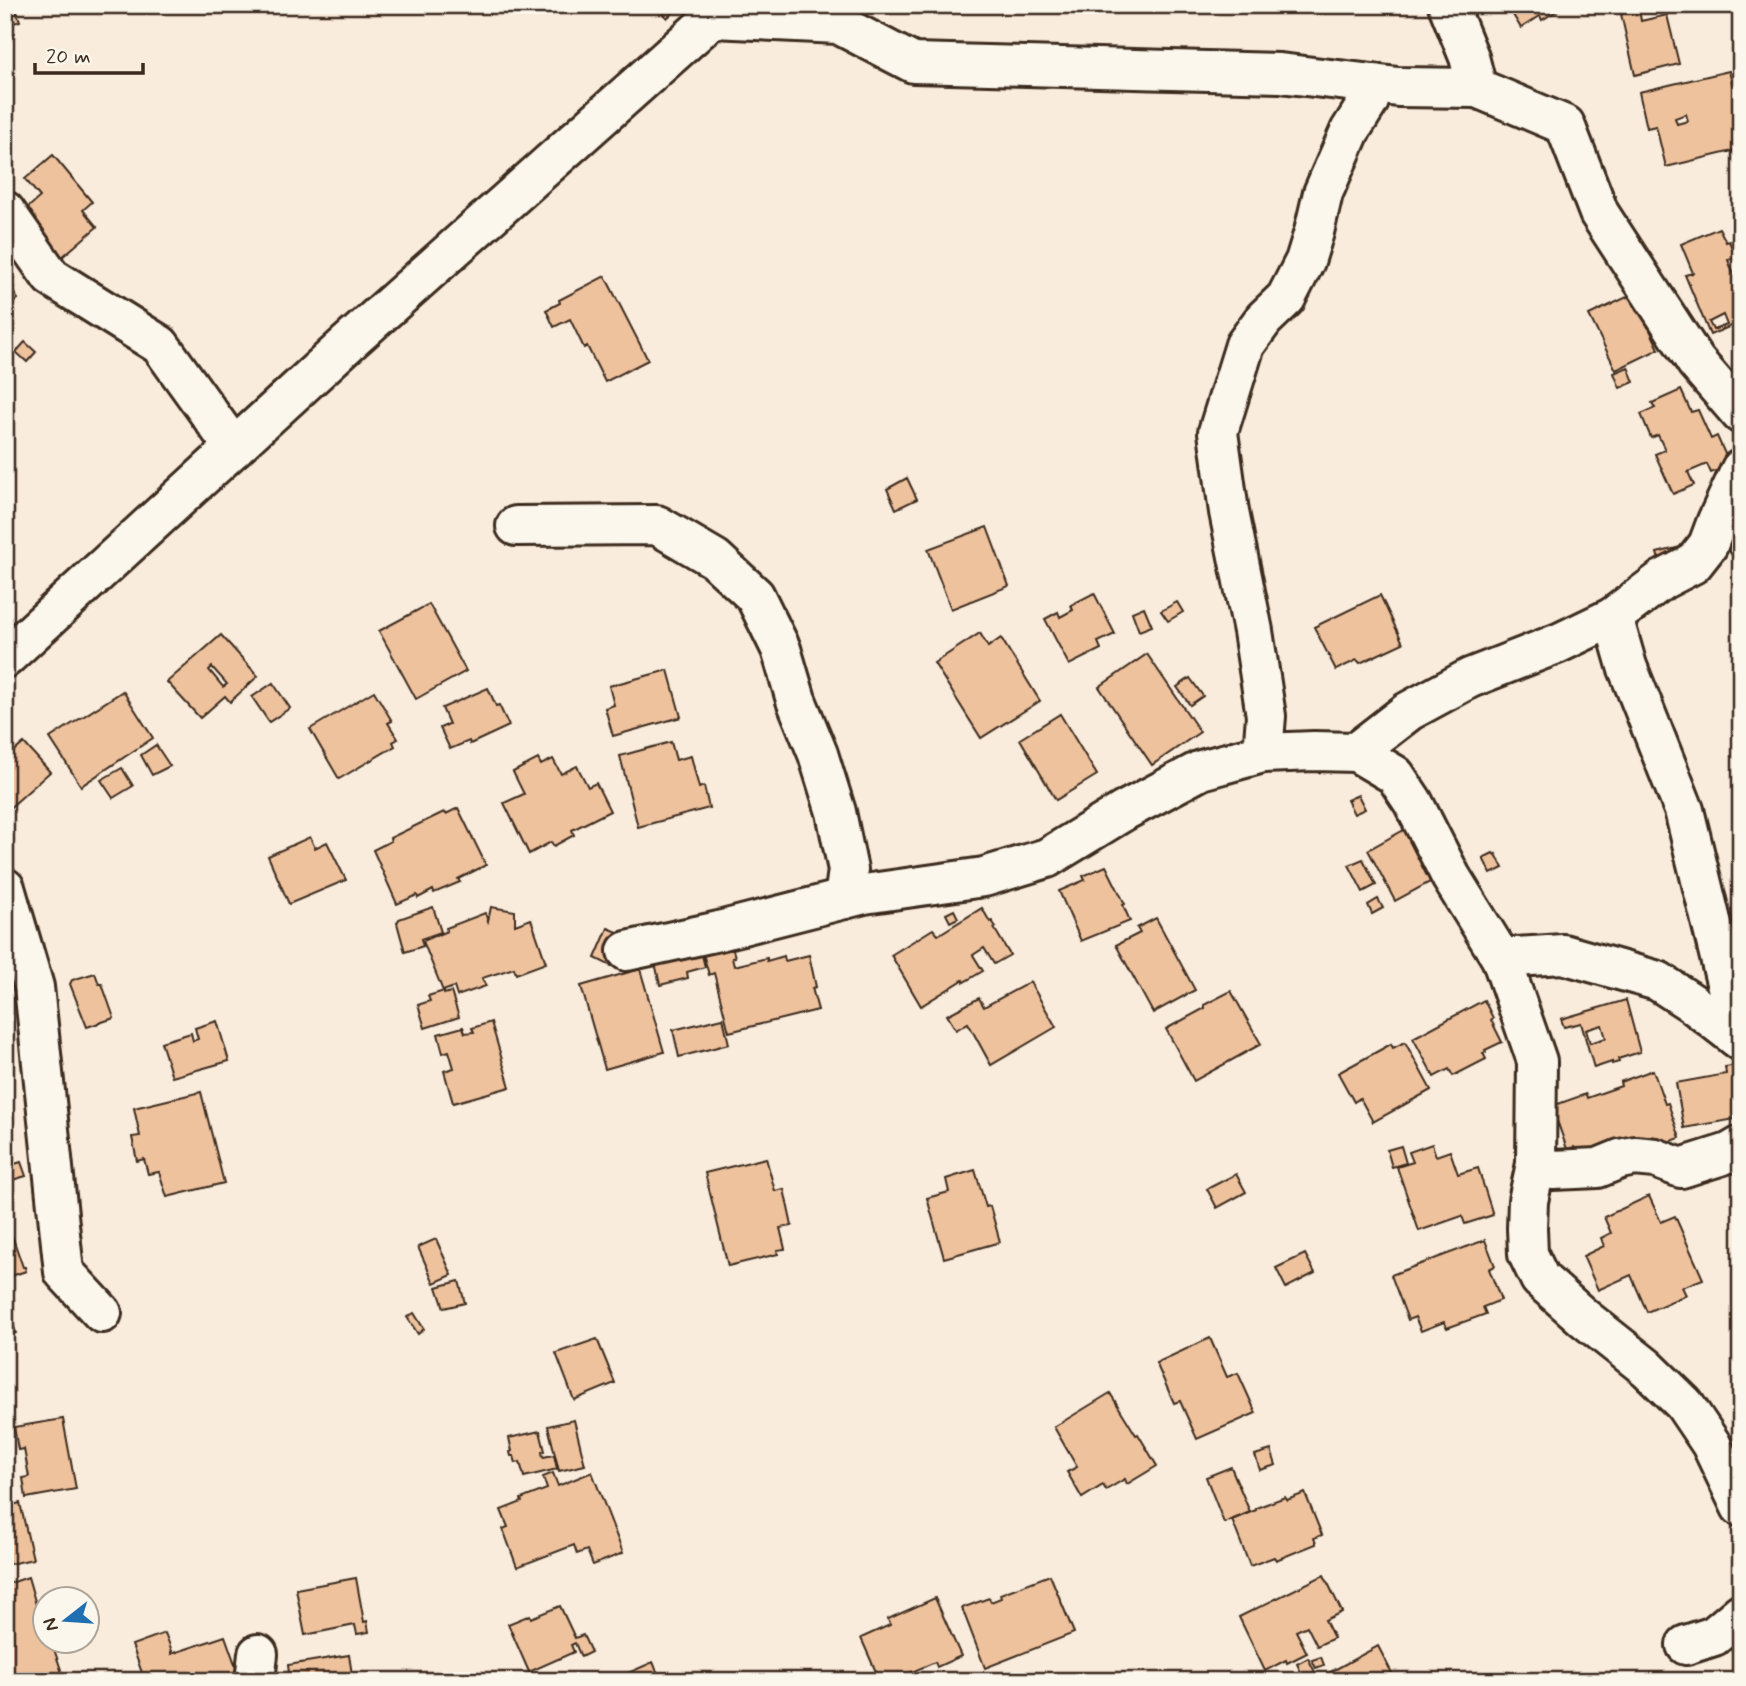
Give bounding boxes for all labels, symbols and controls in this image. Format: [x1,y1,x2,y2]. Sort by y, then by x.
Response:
scale bar [35,32,144,76]
text: 20 m [46,43,91,71]
north arrow [32,1584,102,1654]
text: N [37,1615,65,1634]

